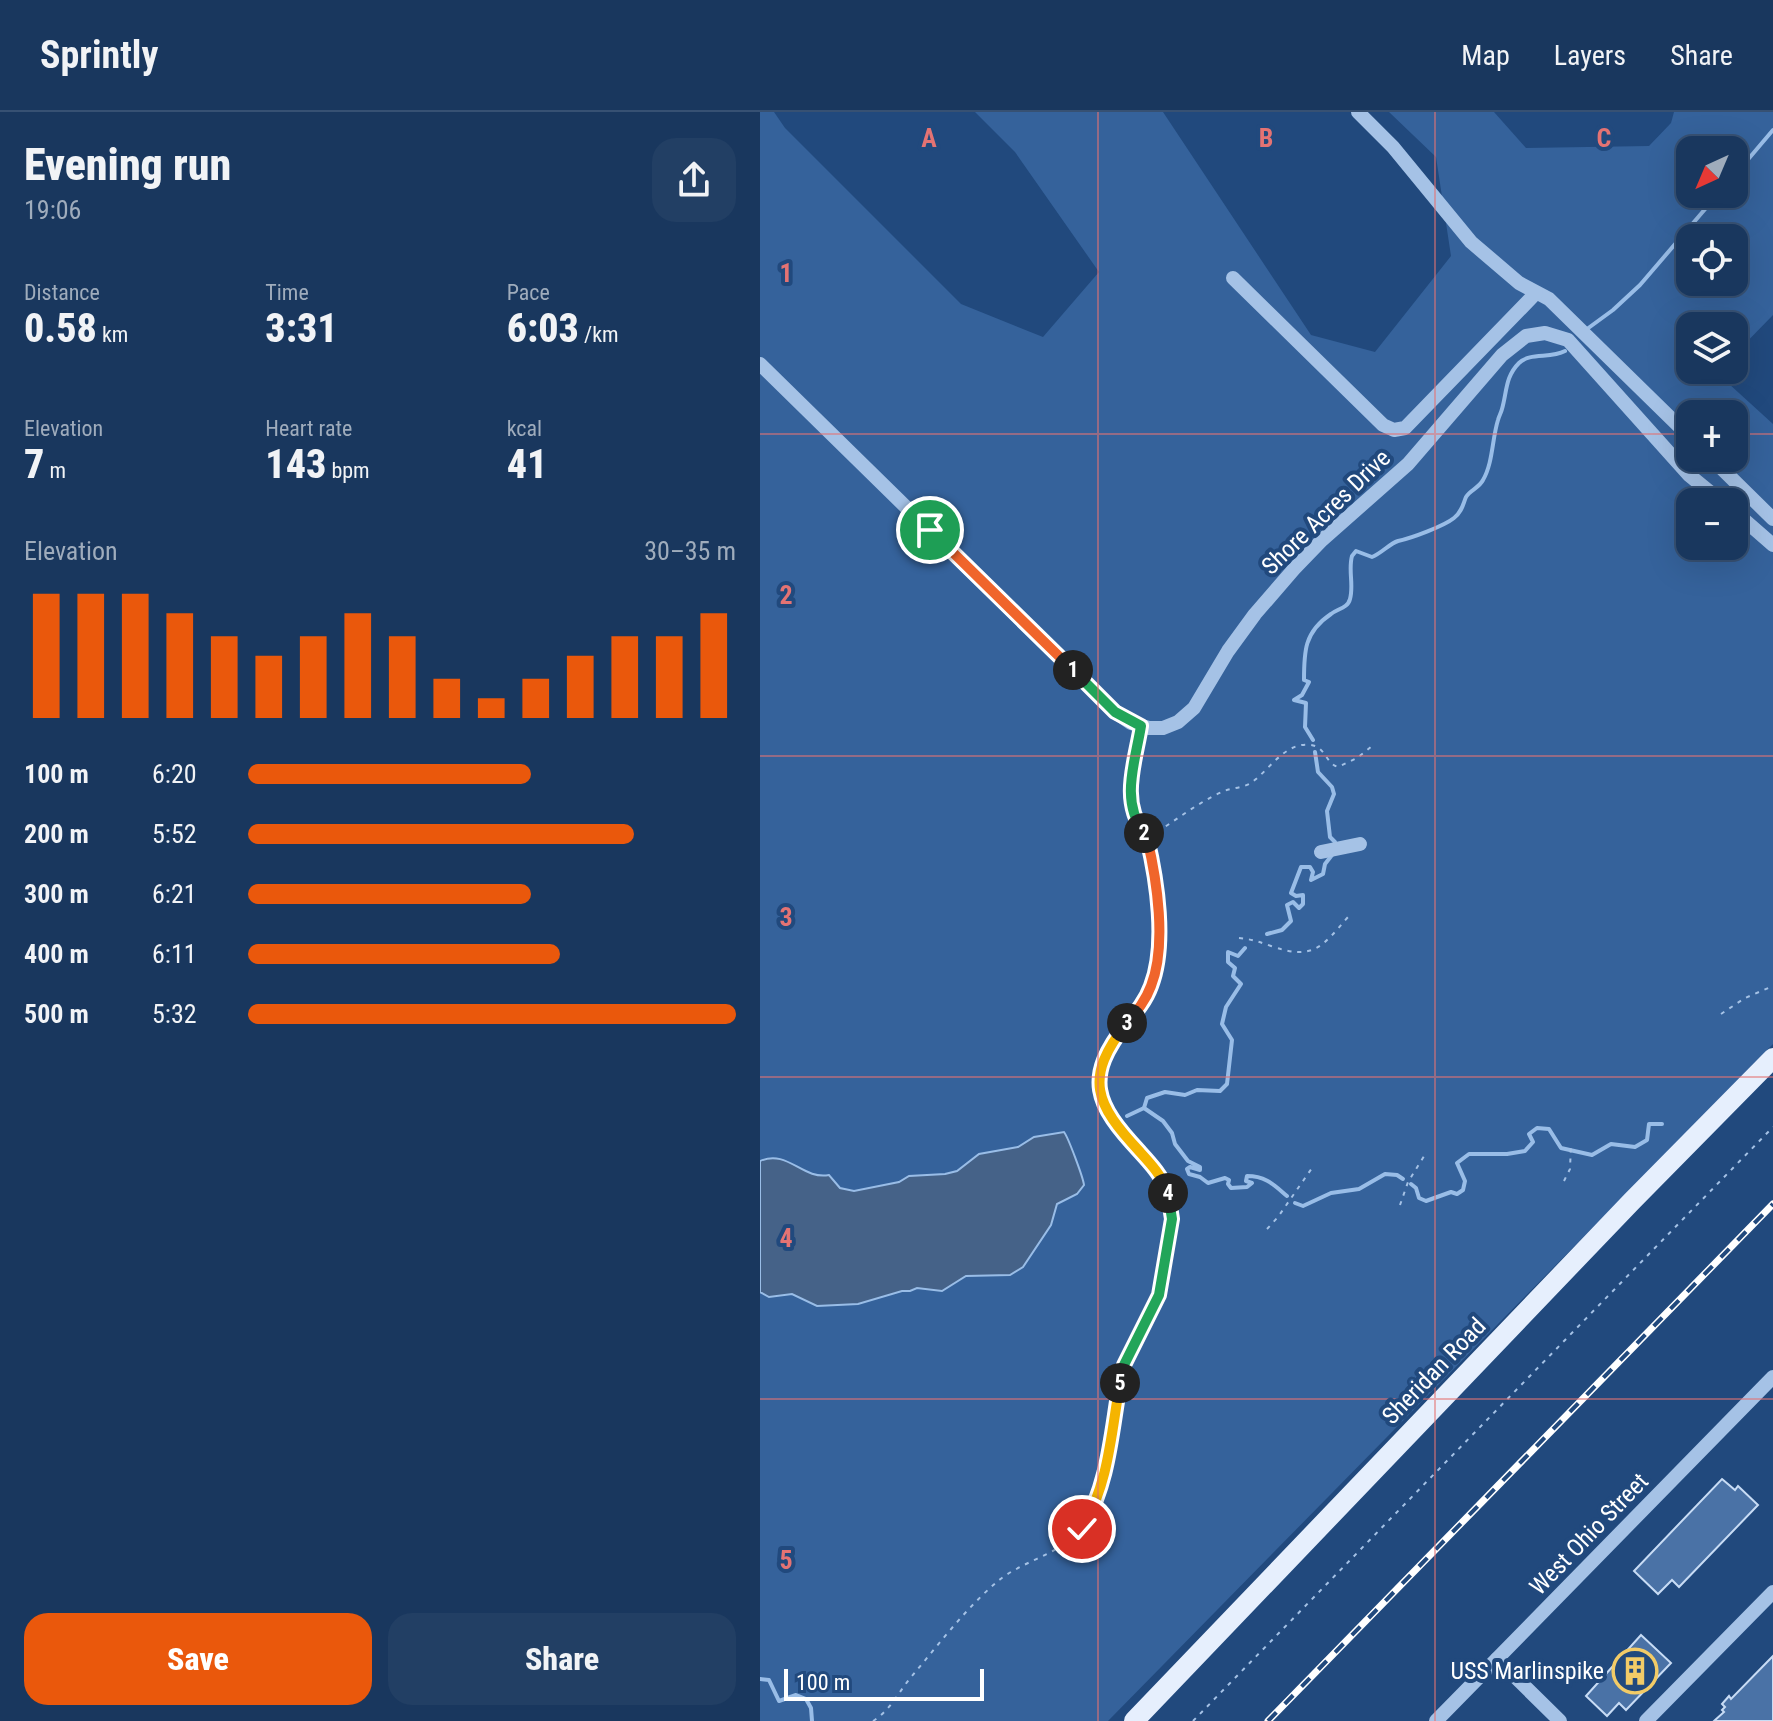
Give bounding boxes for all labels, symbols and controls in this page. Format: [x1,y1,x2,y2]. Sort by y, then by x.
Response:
text: Sprintly [40,33,158,77]
text: Map [1461,39,1510,72]
text: Layers [1554,39,1626,72]
text: Share [1670,39,1733,72]
text: A [921,123,937,153]
text: B [1259,123,1273,153]
text: C [1597,123,1612,153]
north arrow [1676,136,1748,208]
map controls [1676,136,1748,560]
button: share [652,138,736,222]
text: Evening run [24,139,231,191]
text: 19:06 [24,195,81,225]
button: locate [1676,224,1748,296]
text: 1 [779,258,793,288]
text: Distance [24,280,100,305]
text: Time [265,280,309,305]
text: Pace [507,280,550,305]
text: 0.58 [24,305,97,352]
text: 3:31 [265,305,338,352]
text: 6:03 [507,305,579,352]
button: layers [1676,312,1748,384]
text: km [97,322,128,347]
text: /km [579,322,619,347]
button: + [1676,400,1748,472]
text: Elevation [24,416,103,441]
text: Heart rate [265,416,352,441]
text: kcal [507,416,542,441]
text: 7 [24,441,44,488]
text: 143 [265,441,326,488]
text: 41 [507,441,547,488]
street label: Shore Acres Drive [1256,444,1396,580]
text: m [44,458,66,483]
text: bpm [326,458,370,483]
button: − [1676,488,1748,560]
pin [896,496,964,564]
icon: arrive [908,508,952,552]
text: Elevation [24,536,118,566]
text: 30–35 m [644,536,736,566]
text: 2 [779,580,793,610]
pin: 1 [1053,650,1093,690]
text: 1 [1067,657,1079,682]
text: 100 m [24,759,89,789]
text: 6:20 [152,759,197,789]
pin: 2 [1124,813,1164,853]
text: 200 m [24,819,89,849]
text: 5:52 [152,819,197,849]
text: 2 [1138,820,1150,845]
text: 300 m [24,879,89,909]
text: 6:21 [152,879,197,909]
text: 3 [779,902,793,932]
text: 400 m [24,939,89,969]
text: 6:11 [152,939,197,969]
text: 500 m [24,999,89,1029]
text: 5:32 [152,999,197,1029]
pin: 3 [1107,1003,1147,1043]
text: 3 [1121,1010,1133,1035]
pin: 4 [1148,1173,1188,1213]
text: 4 [1162,1180,1174,1205]
text: 4 [779,1223,793,1253]
street label: Sheridan Road [1376,1312,1492,1430]
pin: 5 [1100,1363,1140,1403]
text: 5 [1114,1370,1126,1395]
street label: West Ohio Street [1524,1467,1654,1601]
pin [1048,1495,1116,1563]
icon: check [1060,1507,1104,1551]
text: 5 [779,1545,793,1575]
button: Save [24,1613,372,1705]
button: Share [388,1613,736,1705]
building icon: USS Marlinspike [1611,1647,1659,1695]
place label: USS Marlinspike [1450,1657,1604,1685]
scale bar [784,1665,984,1701]
text: 100 m [796,1670,850,1695]

